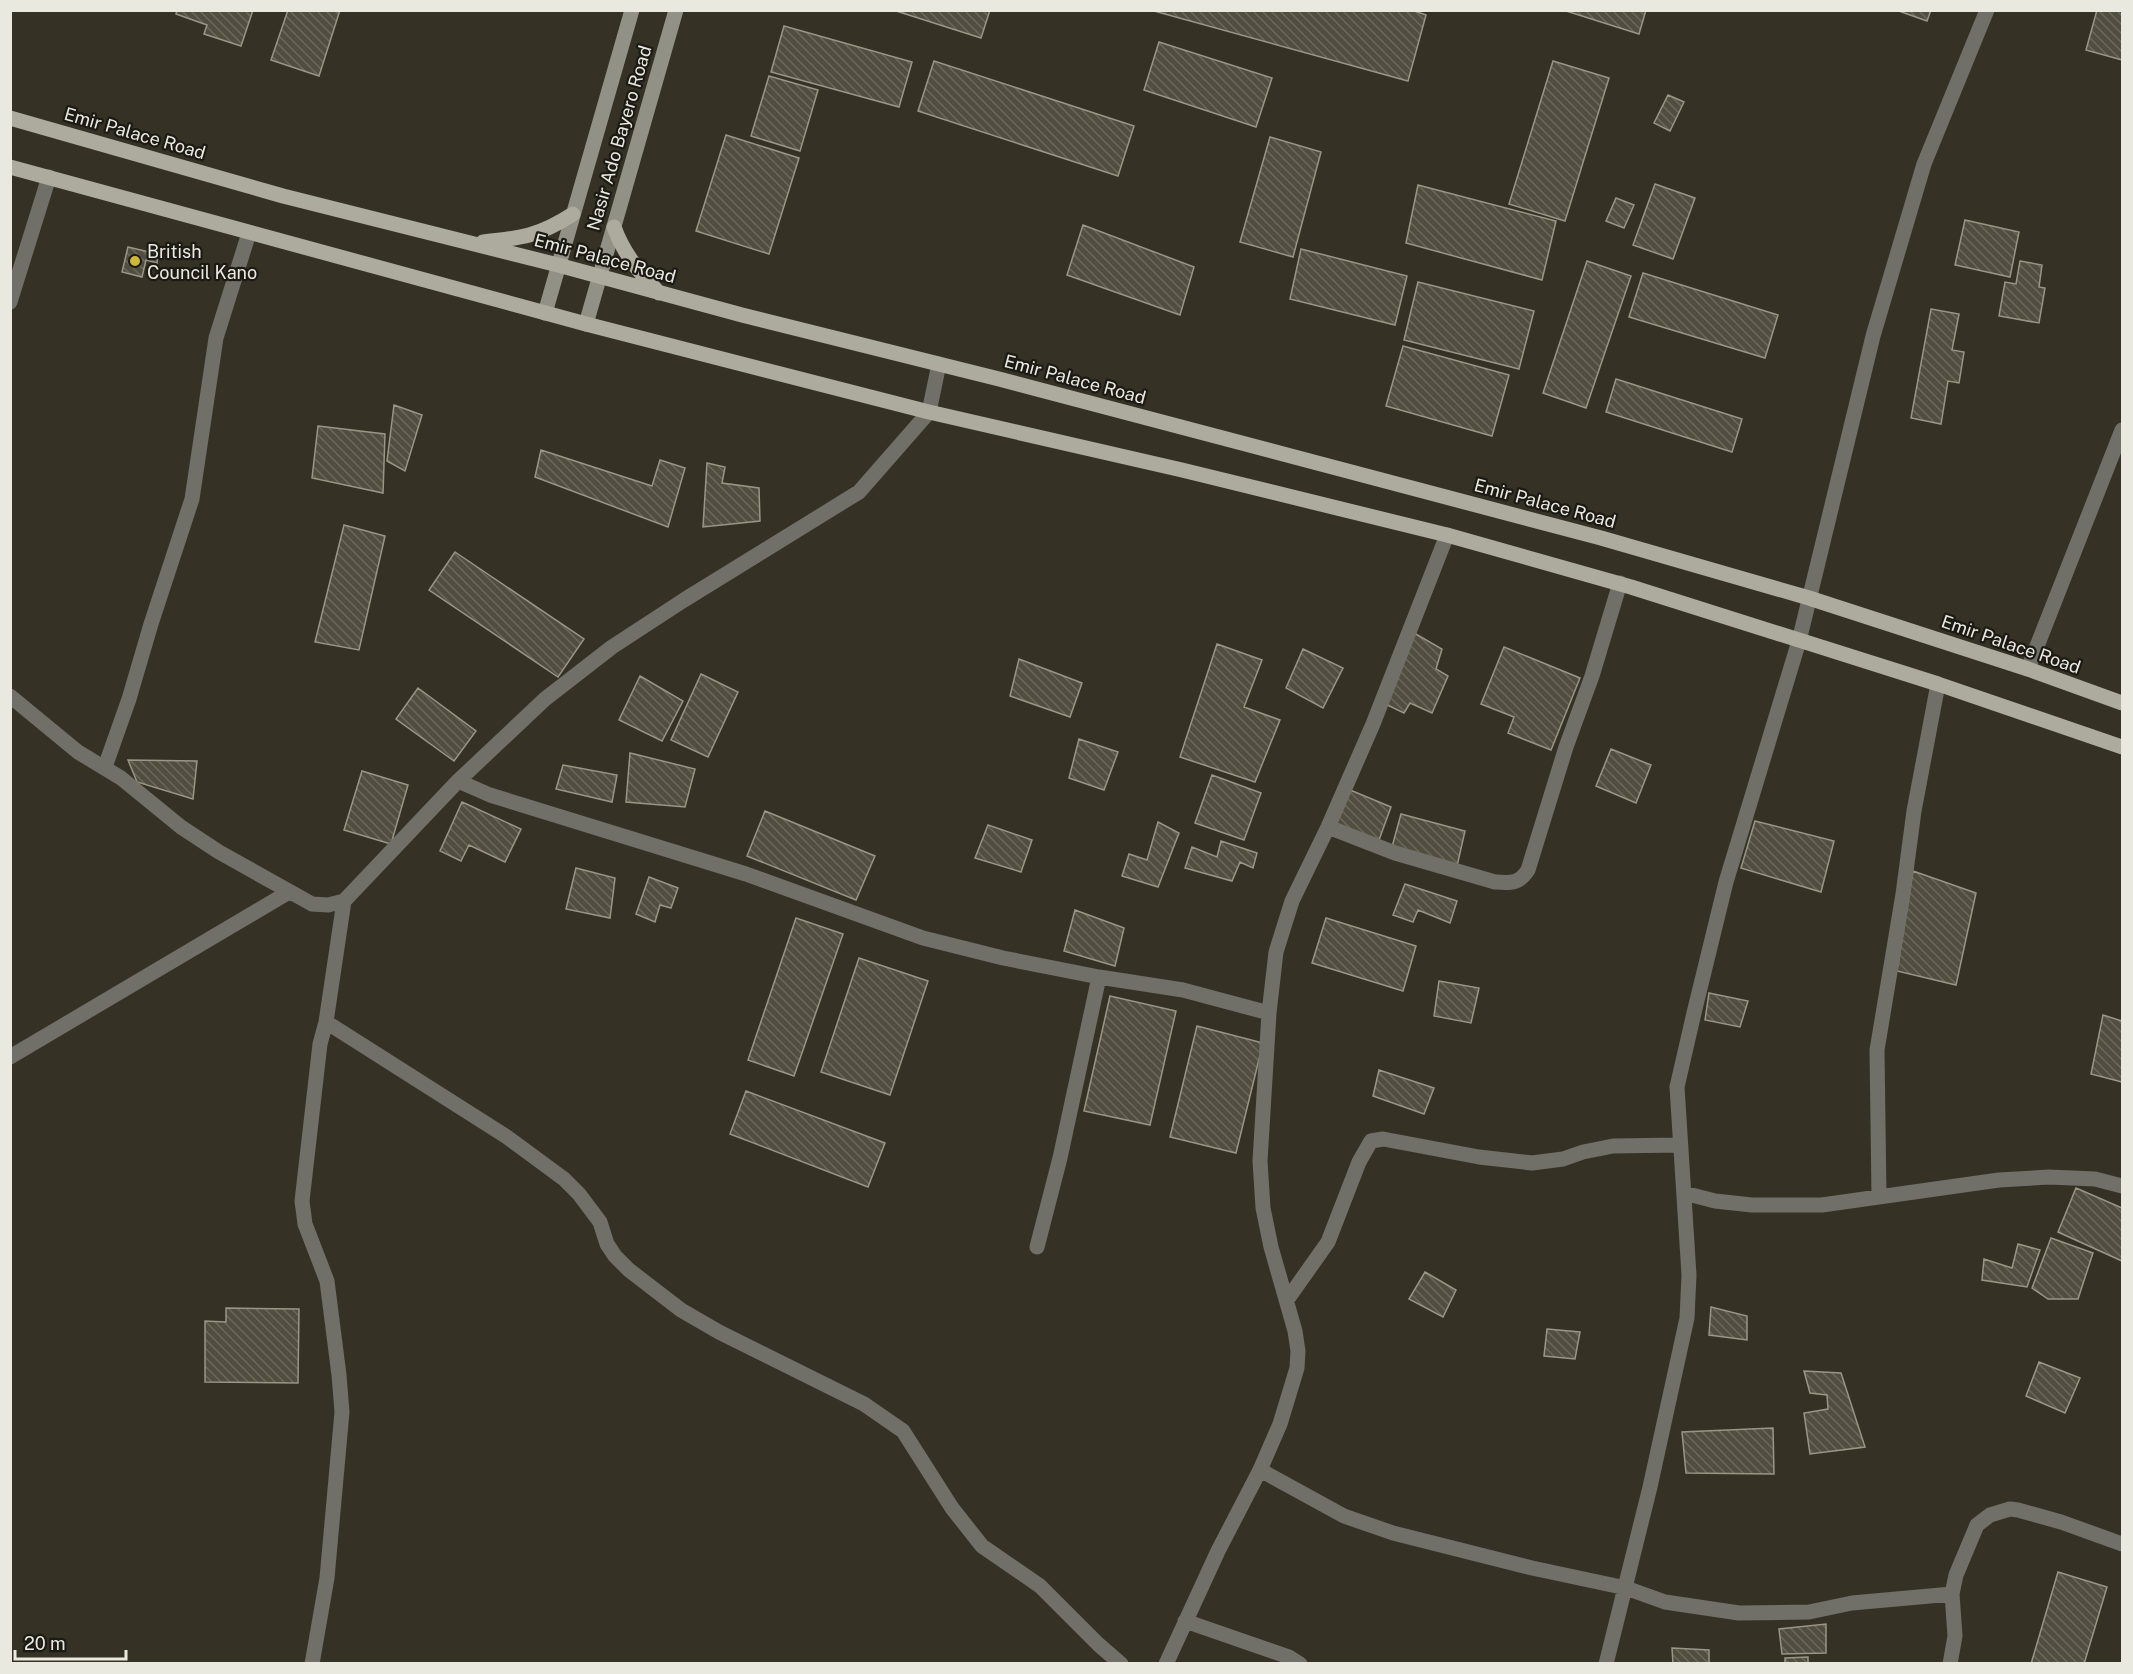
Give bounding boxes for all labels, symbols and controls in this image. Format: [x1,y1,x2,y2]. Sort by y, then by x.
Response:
street label: Nasir Ado Bayero Road [583,43,655,233]
street label: Emir Palace Road [62,103,208,163]
street label: Emir Palace Road [532,229,678,287]
place label: British Council Kano [147,241,257,283]
marker: British Council Kano [128,254,142,268]
street label: Emir Palace Road [1002,350,1148,408]
street label: Emir Palace Road [1472,474,1618,532]
street label: Emir Palace Road [1939,610,2083,678]
scale bar [15,1623,126,1661]
text: 20 m [24,1633,66,1654]

